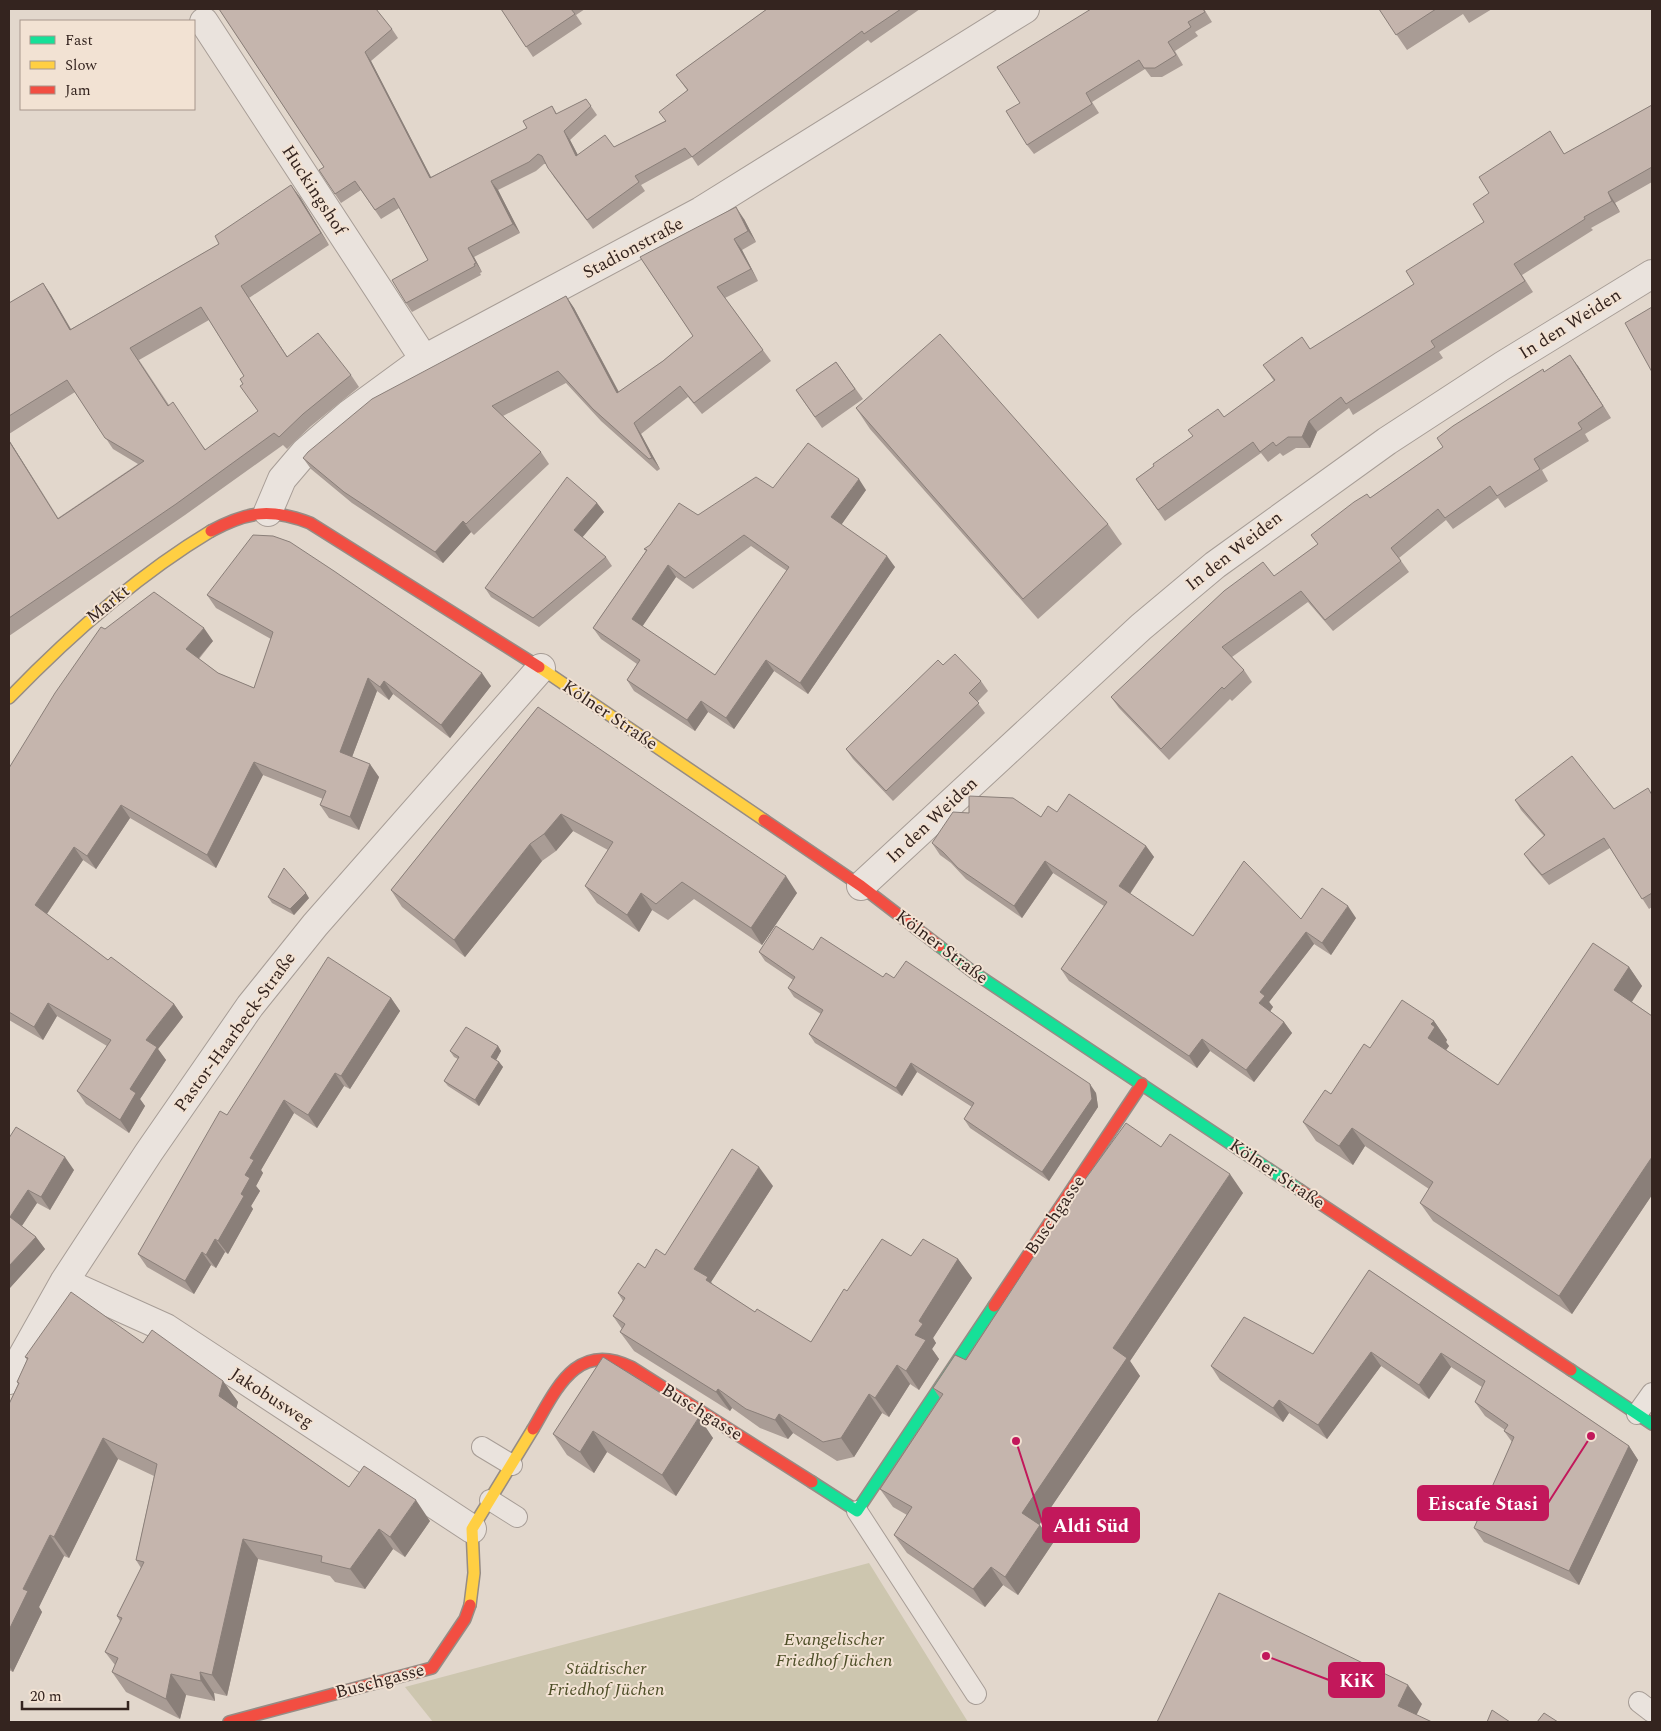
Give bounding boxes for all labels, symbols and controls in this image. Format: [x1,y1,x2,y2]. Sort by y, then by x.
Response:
legend [20,20,195,110]
text: Fast [65,29,93,52]
text: Slow [65,54,97,77]
text: Jam [65,79,91,102]
street label: Huckingshof [275,140,354,242]
street label: Stadionstraße [578,210,688,286]
street label: In den Weiden [1513,282,1627,366]
street label: In den Weiden [1180,504,1288,598]
street label: Markt [80,578,136,630]
street label: Kölner Straße [557,673,663,757]
street label: In den Weiden [880,770,984,870]
street label: Kölner Straße [890,903,994,991]
street label: Pastor-Haarbeck-Straße [168,946,302,1118]
street label: Kölner Straße [1224,1132,1330,1216]
street label: Buschgasse [1018,1170,1092,1260]
street label: Jakobusweg [225,1361,319,1435]
street label: Buschgasse [656,1376,748,1448]
callout: Eiscafe Stasi [1418,1486,1548,1520]
text: Eiscafe Stasi [1428,1490,1538,1519]
callout: Aldi Süd [1043,1508,1139,1542]
text: Aldi Süd [1053,1512,1129,1541]
park label: Evangelischer Friedhof Jüchen [775,1626,893,1674]
park label: Städtischer Friedhof Jüchen [547,1655,665,1703]
street label: Buschgasse [332,1656,428,1706]
callout: KiK [1329,1663,1384,1697]
text: KiK [1339,1667,1375,1696]
scale bar [22,1678,129,1710]
text: 20 m [30,1685,62,1708]

